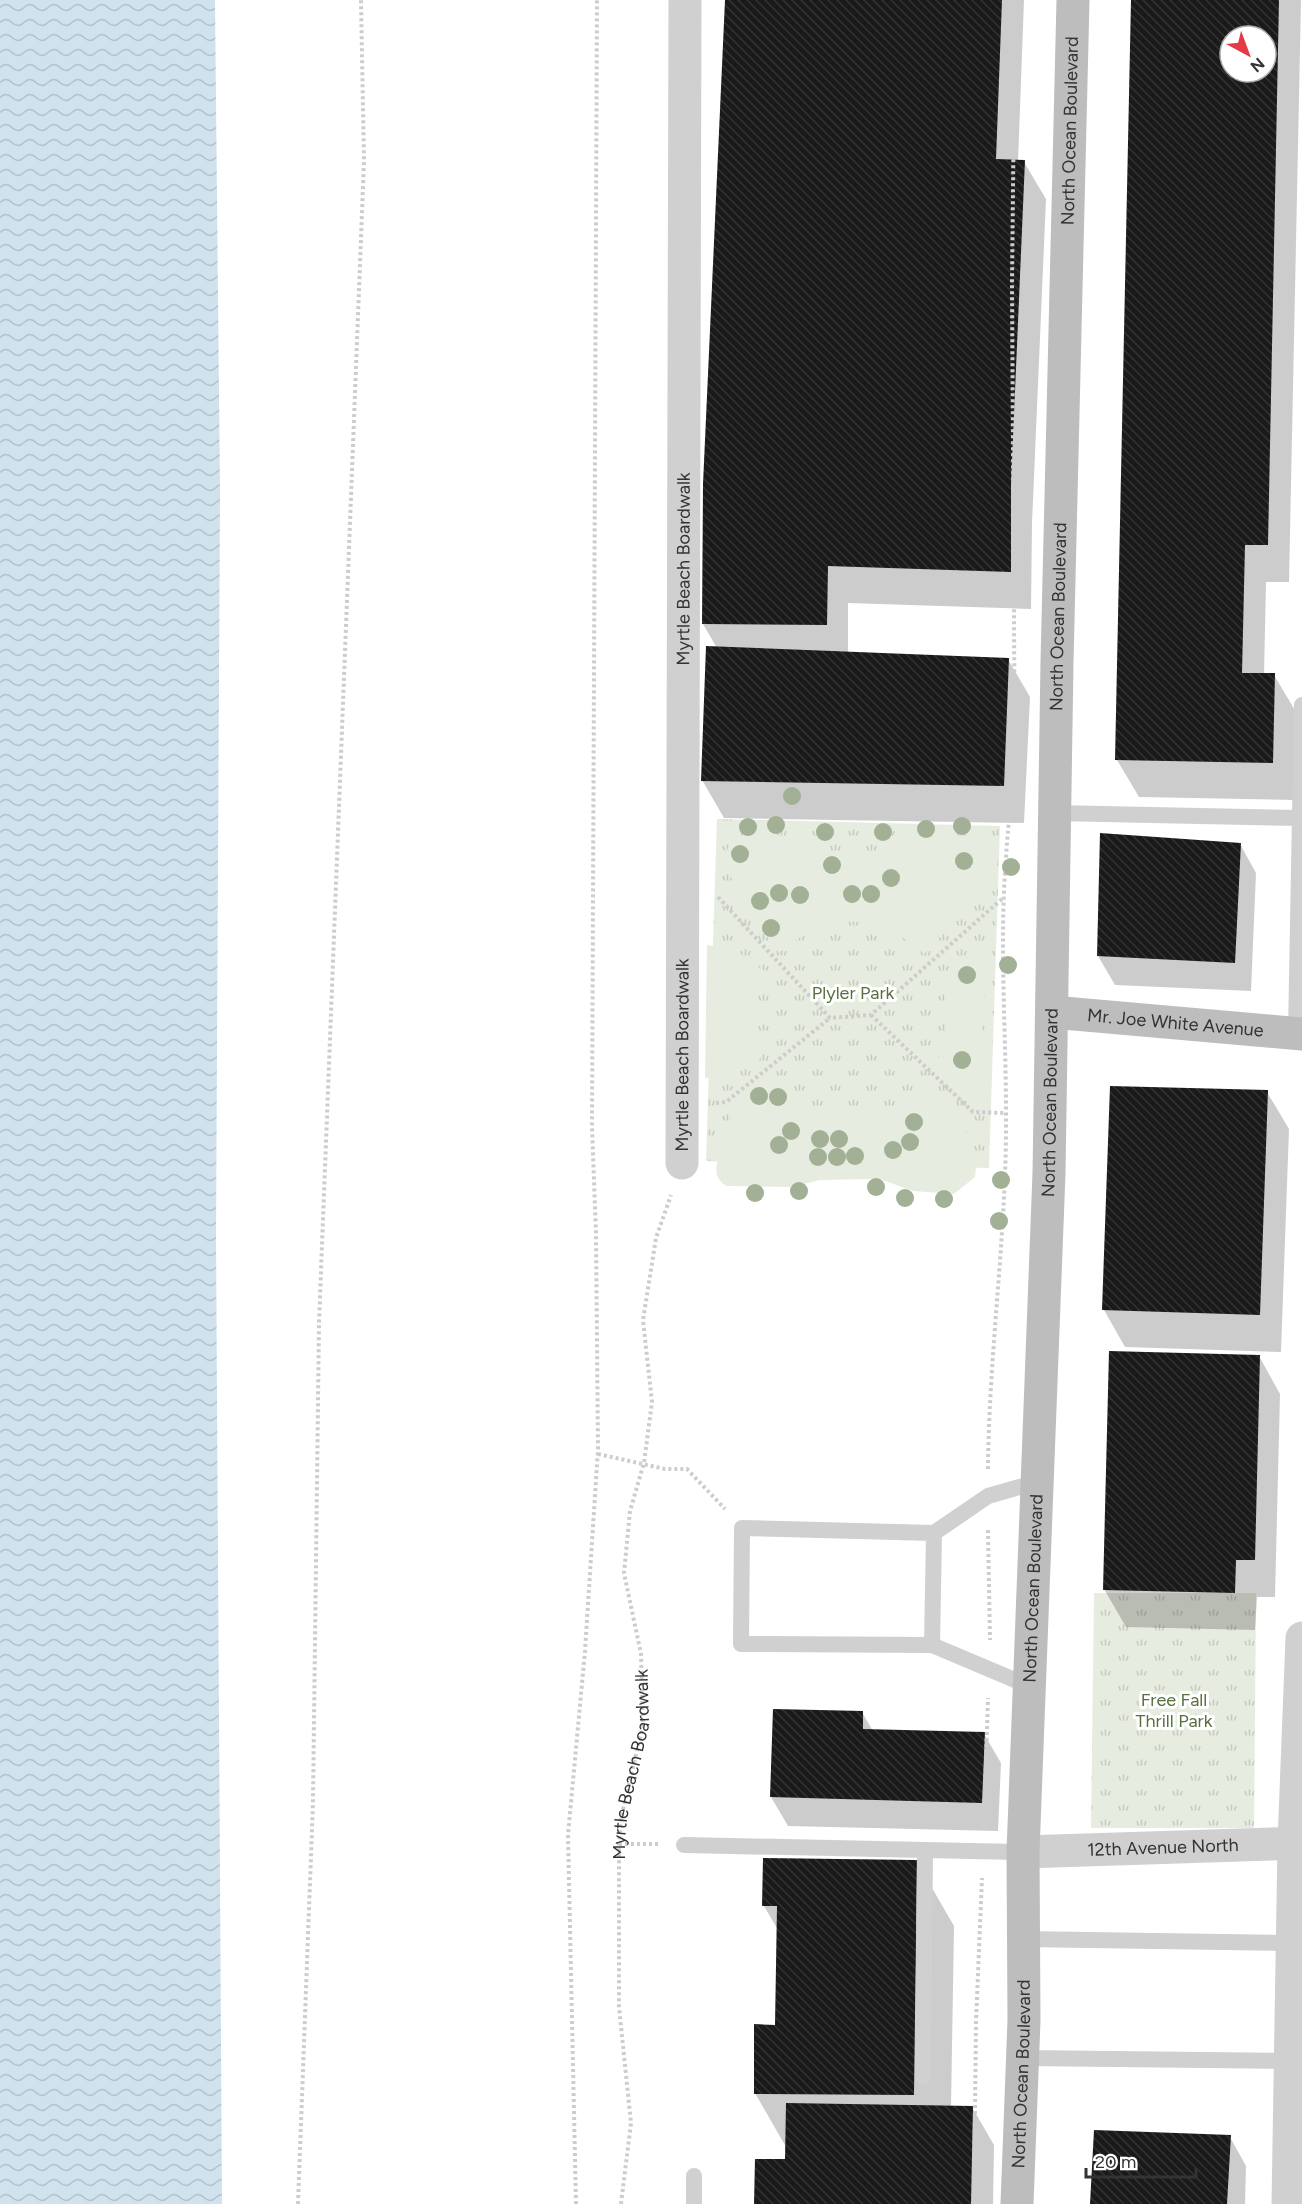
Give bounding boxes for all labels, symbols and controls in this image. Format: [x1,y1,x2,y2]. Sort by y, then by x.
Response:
north arrow [1218,24,1278,84]
street label: North Ocean Boulevard [1057,36,1083,226]
text: N [1247,54,1268,76]
street label: Myrtle Beach Boardwalk [672,472,695,666]
street label: North Ocean Boulevard [1045,522,1071,711]
street label: Myrtle Beach Boardwalk [671,958,694,1152]
park label: Plyler Park [812,982,894,1004]
street label: Mr. Joe White Avenue [1086,1004,1265,1042]
street label: North Ocean Boulevard [1037,1008,1063,1198]
street label: North Ocean Boulevard [1018,1493,1048,1683]
street label: Myrtle Beach Boardwalk [608,1669,654,1860]
park label: Free Fall Thrill Park [1136,1689,1213,1732]
street label: 12th Avenue North [1087,1834,1239,1861]
street label: North Ocean Boulevard [1007,1980,1035,2169]
scale bar [1086,2141,1196,2179]
text: 20 m [1095,2151,1136,2173]

